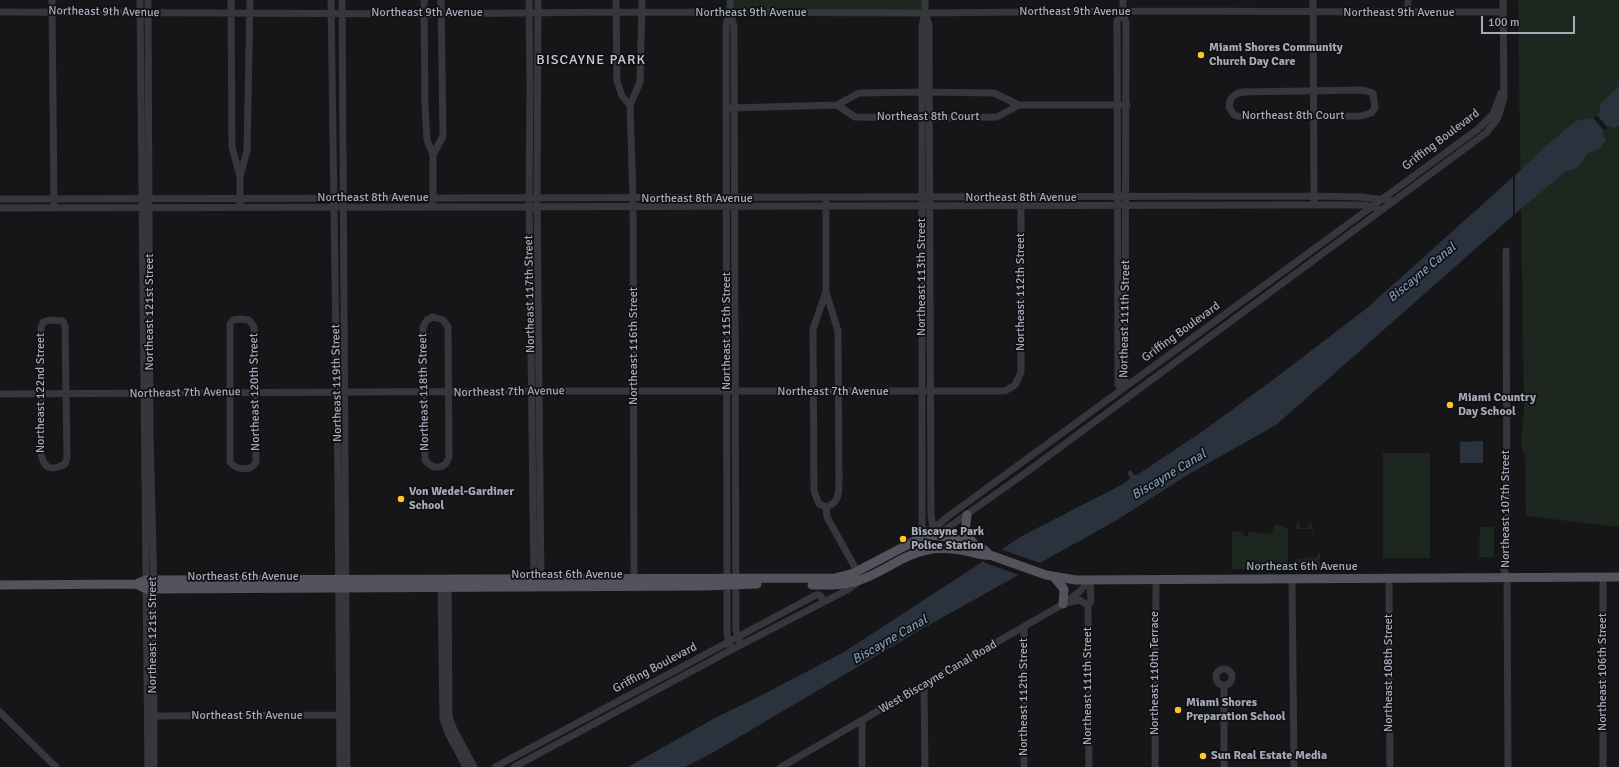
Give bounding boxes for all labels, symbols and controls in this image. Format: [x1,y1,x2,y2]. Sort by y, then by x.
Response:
street label: Northeast 9th Avenue [48,4,160,20]
street label: Northeast 9th Avenue [1019,5,1131,19]
street label: Northeast 9th Avenue [371,6,483,20]
street label: Northeast 9th Avenue [695,6,807,20]
street label: Northeast 9th Avenue [1343,6,1455,20]
scale bar [1483,8,1577,34]
text: 100 m [1488,15,1520,30]
place label: Miami Shores Community Church Day Care [1209,41,1343,69]
marker: Miami Shores Community Church Day Care [1196,50,1206,60]
district label: BISCAYNE PARK [536,52,646,68]
street label: Griffing Boulevard [1399,106,1483,174]
street label: Northeast 8th Court [1242,109,1344,123]
street label: Northeast 8th Court [877,110,979,124]
street label: Northeast 8th Avenue [317,191,429,205]
street label: Northeast 8th Avenue [965,191,1077,205]
street label: Northeast 8th Avenue [641,192,753,206]
street label: Northeast 113th Street [915,218,929,336]
street label: Northeast 112th Street [1014,233,1028,351]
street label: Northeast 117th Street [522,235,538,353]
water label: Biscayne Canal [1385,240,1459,306]
street label: Northeast 121st Street [143,254,157,370]
street label: Northeast 111th Street [1117,260,1133,378]
street label: Northeast 115th Street [720,272,734,390]
street label: Northeast 116th Street [627,287,641,405]
street label: Griffing Boulevard [1139,299,1223,365]
street label: Northeast 119th Street [329,324,345,442]
street label: Northeast 122nd Street [34,333,48,453]
street label: Northeast 120th Street [247,333,263,451]
street label: Northeast 118th Street [416,333,432,451]
street label: Northeast 7th Avenue [453,384,565,400]
street label: Northeast 7th Avenue [129,385,241,401]
street label: Northeast 7th Avenue [777,385,889,399]
place label: Miami Country Day School [1458,391,1536,419]
marker: Miami Country Day School [1445,400,1455,410]
water label: Biscayne Canal [1129,447,1209,503]
street label: Northeast 107th Street [1499,450,1513,568]
place label: Von Wedel-Gardiner School [409,485,514,513]
marker: Von Wedel-Gardiner School [396,494,406,504]
place label: Biscayne Park Police Station [911,525,984,553]
marker: Biscayne Park Police Station [898,534,908,544]
street label: Northeast 6th Avenue [1246,560,1358,574]
street label: Northeast 6th Avenue [511,568,623,582]
street label: Northeast 6th Avenue [187,570,299,584]
street label: Northeast 121st Street [146,577,160,693]
street label: Northeast 110th Terrace [1148,611,1162,735]
water label: Biscayne Canal [850,612,930,668]
street label: Northeast 106th Street [1596,613,1610,731]
street label: Northeast 108th Street [1382,614,1396,732]
street label: Northeast 111th Street [1081,627,1095,745]
street label: West Biscayne Canal Road [877,637,999,717]
street label: Northeast 112th Street [1017,638,1031,756]
street label: Griffing Boulevard [610,640,700,696]
place label: Miami Shores Preparation School [1186,696,1286,724]
marker: Miami Shores Preparation School [1173,705,1183,715]
street label: Northeast 5th Avenue [191,709,303,723]
place label: Sun Real Estate Media [1211,749,1327,763]
marker: Sun Real Estate Media [1198,751,1208,761]

